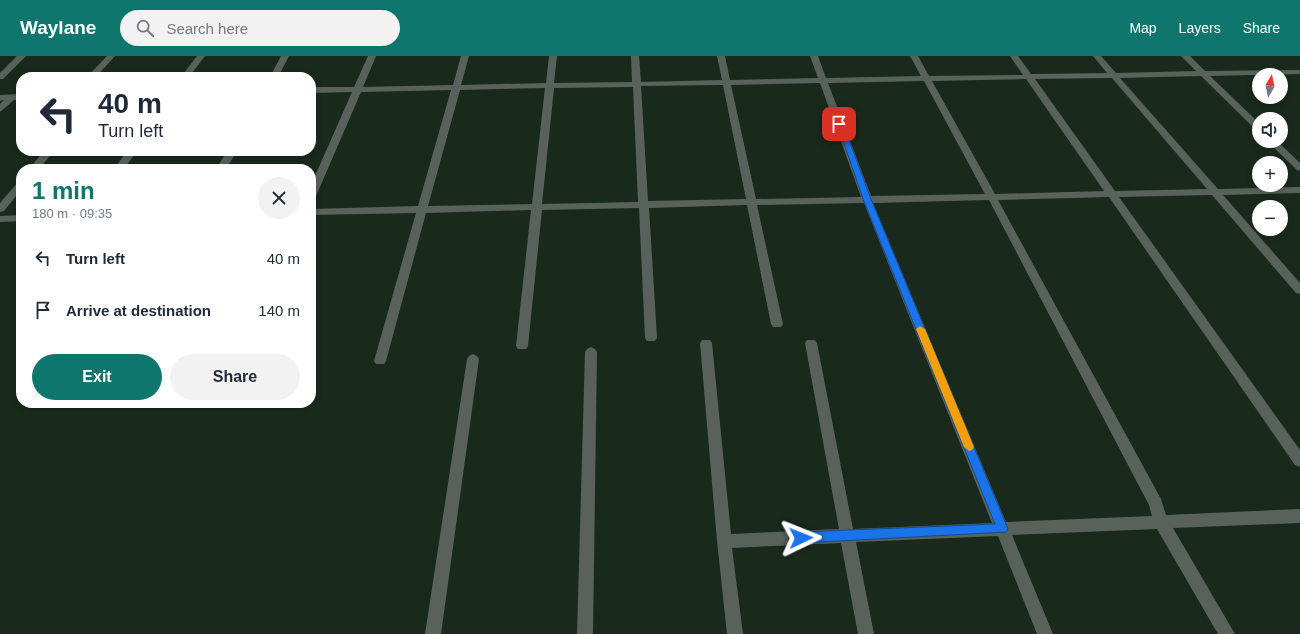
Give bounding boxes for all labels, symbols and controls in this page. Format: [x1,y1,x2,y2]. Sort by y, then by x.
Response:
search box [120,10,400,46]
text: Waylane [20,17,96,38]
icon: search [134,17,156,39]
text: Search here [166,20,248,37]
text: Map [1129,20,1157,36]
text: Layers [1179,20,1221,36]
text: Share [1243,20,1280,36]
north arrow [1252,68,1288,104]
map controls [1252,68,1288,236]
icon: left [32,88,84,140]
text: 40 m [98,88,162,119]
pin [822,107,856,141]
button: sound [1252,112,1288,148]
icon: arrive [828,113,850,135]
text: Turn left [98,121,163,141]
button: + [1252,156,1288,192]
text: 1 min [32,177,95,204]
button: close [258,177,300,219]
button: − [1252,200,1288,236]
text: 180 m · 09:35 [32,206,112,221]
icon: left [32,247,54,269]
text: Turn left [66,250,125,267]
text: 40 m [267,250,300,267]
icon: arrive [32,299,54,321]
text: Arrive at destination [66,302,211,319]
text: 140 m [258,302,300,319]
button: Exit [32,354,162,400]
button: Share [170,354,300,400]
position arrow [780,517,822,559]

